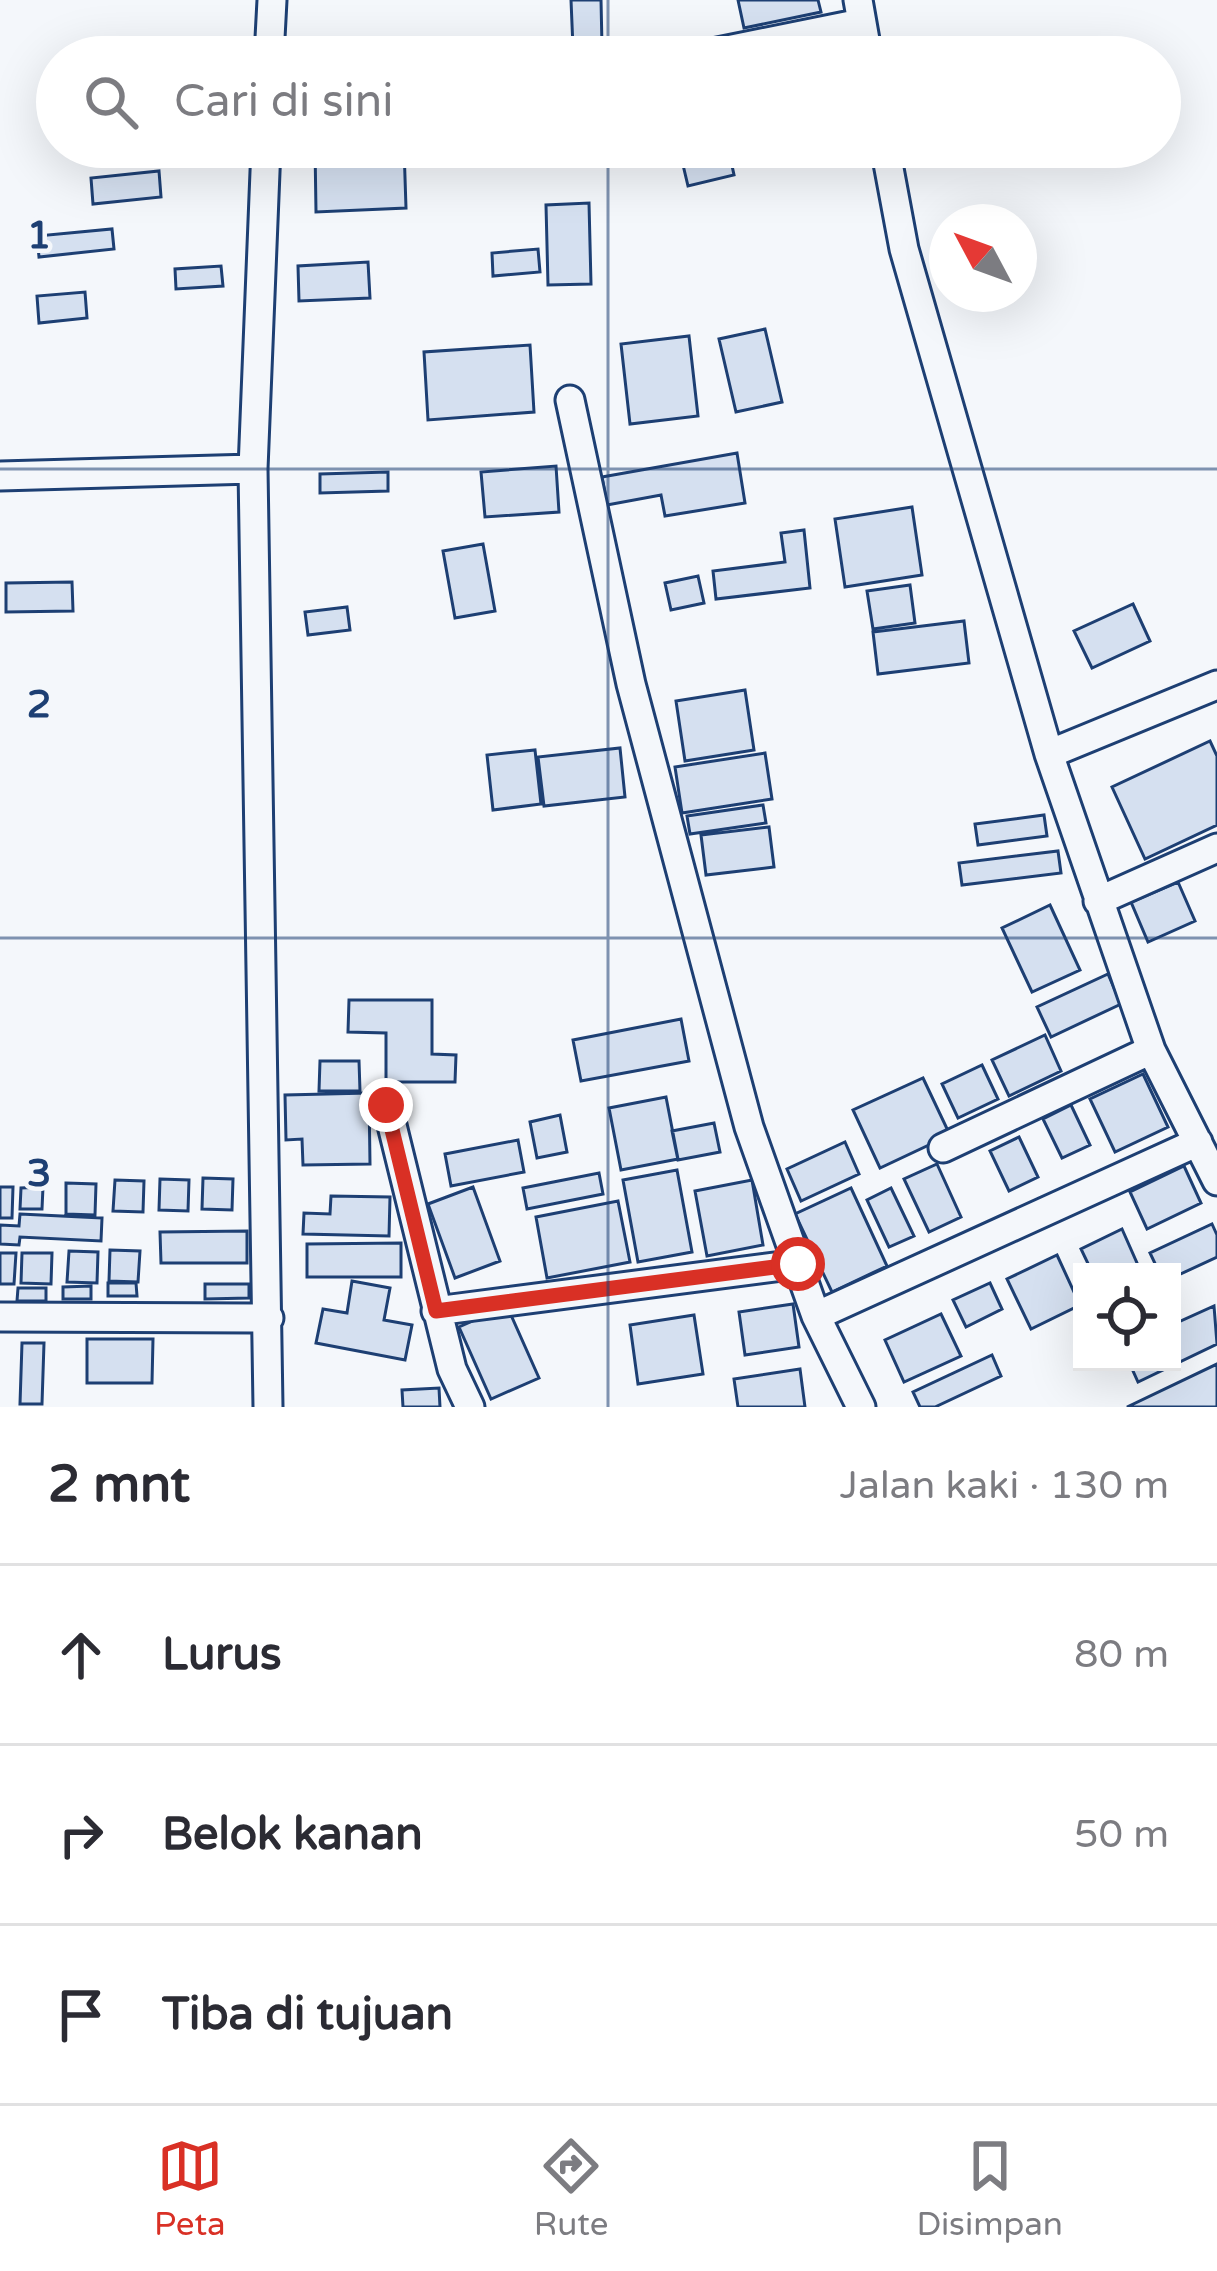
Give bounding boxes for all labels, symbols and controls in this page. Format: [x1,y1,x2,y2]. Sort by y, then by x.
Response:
search box [36,36,1181,168]
icon: search [78,69,144,135]
text: Cari di sini [174,75,393,129]
north arrow [929,204,1037,312]
text: 1 [27,212,51,259]
text: 2 [27,681,51,728]
route end [359,1078,413,1132]
text: 3 [27,1150,51,1197]
route start [771,1237,825,1291]
map controls [1073,1263,1181,1371]
button: locate [1073,1263,1181,1371]
text: 2 mnt [48,1454,190,1516]
text: Jalan kaki · 130 m [840,1462,1169,1509]
icon: ahead [48,1622,114,1688]
text: Lurus [162,1628,282,1682]
text: 80 m [1074,1631,1169,1678]
icon: right [48,1802,114,1868]
text: Belok kanan [162,1808,423,1862]
text: 50 m [1074,1811,1169,1858]
icon: arrive [48,1982,114,2048]
text: Tiba di tujuan [162,1988,453,2042]
tab: Peta [154,2133,226,2244]
tab: Rute [534,2133,608,2244]
tab: Disimpan [916,2133,1063,2244]

